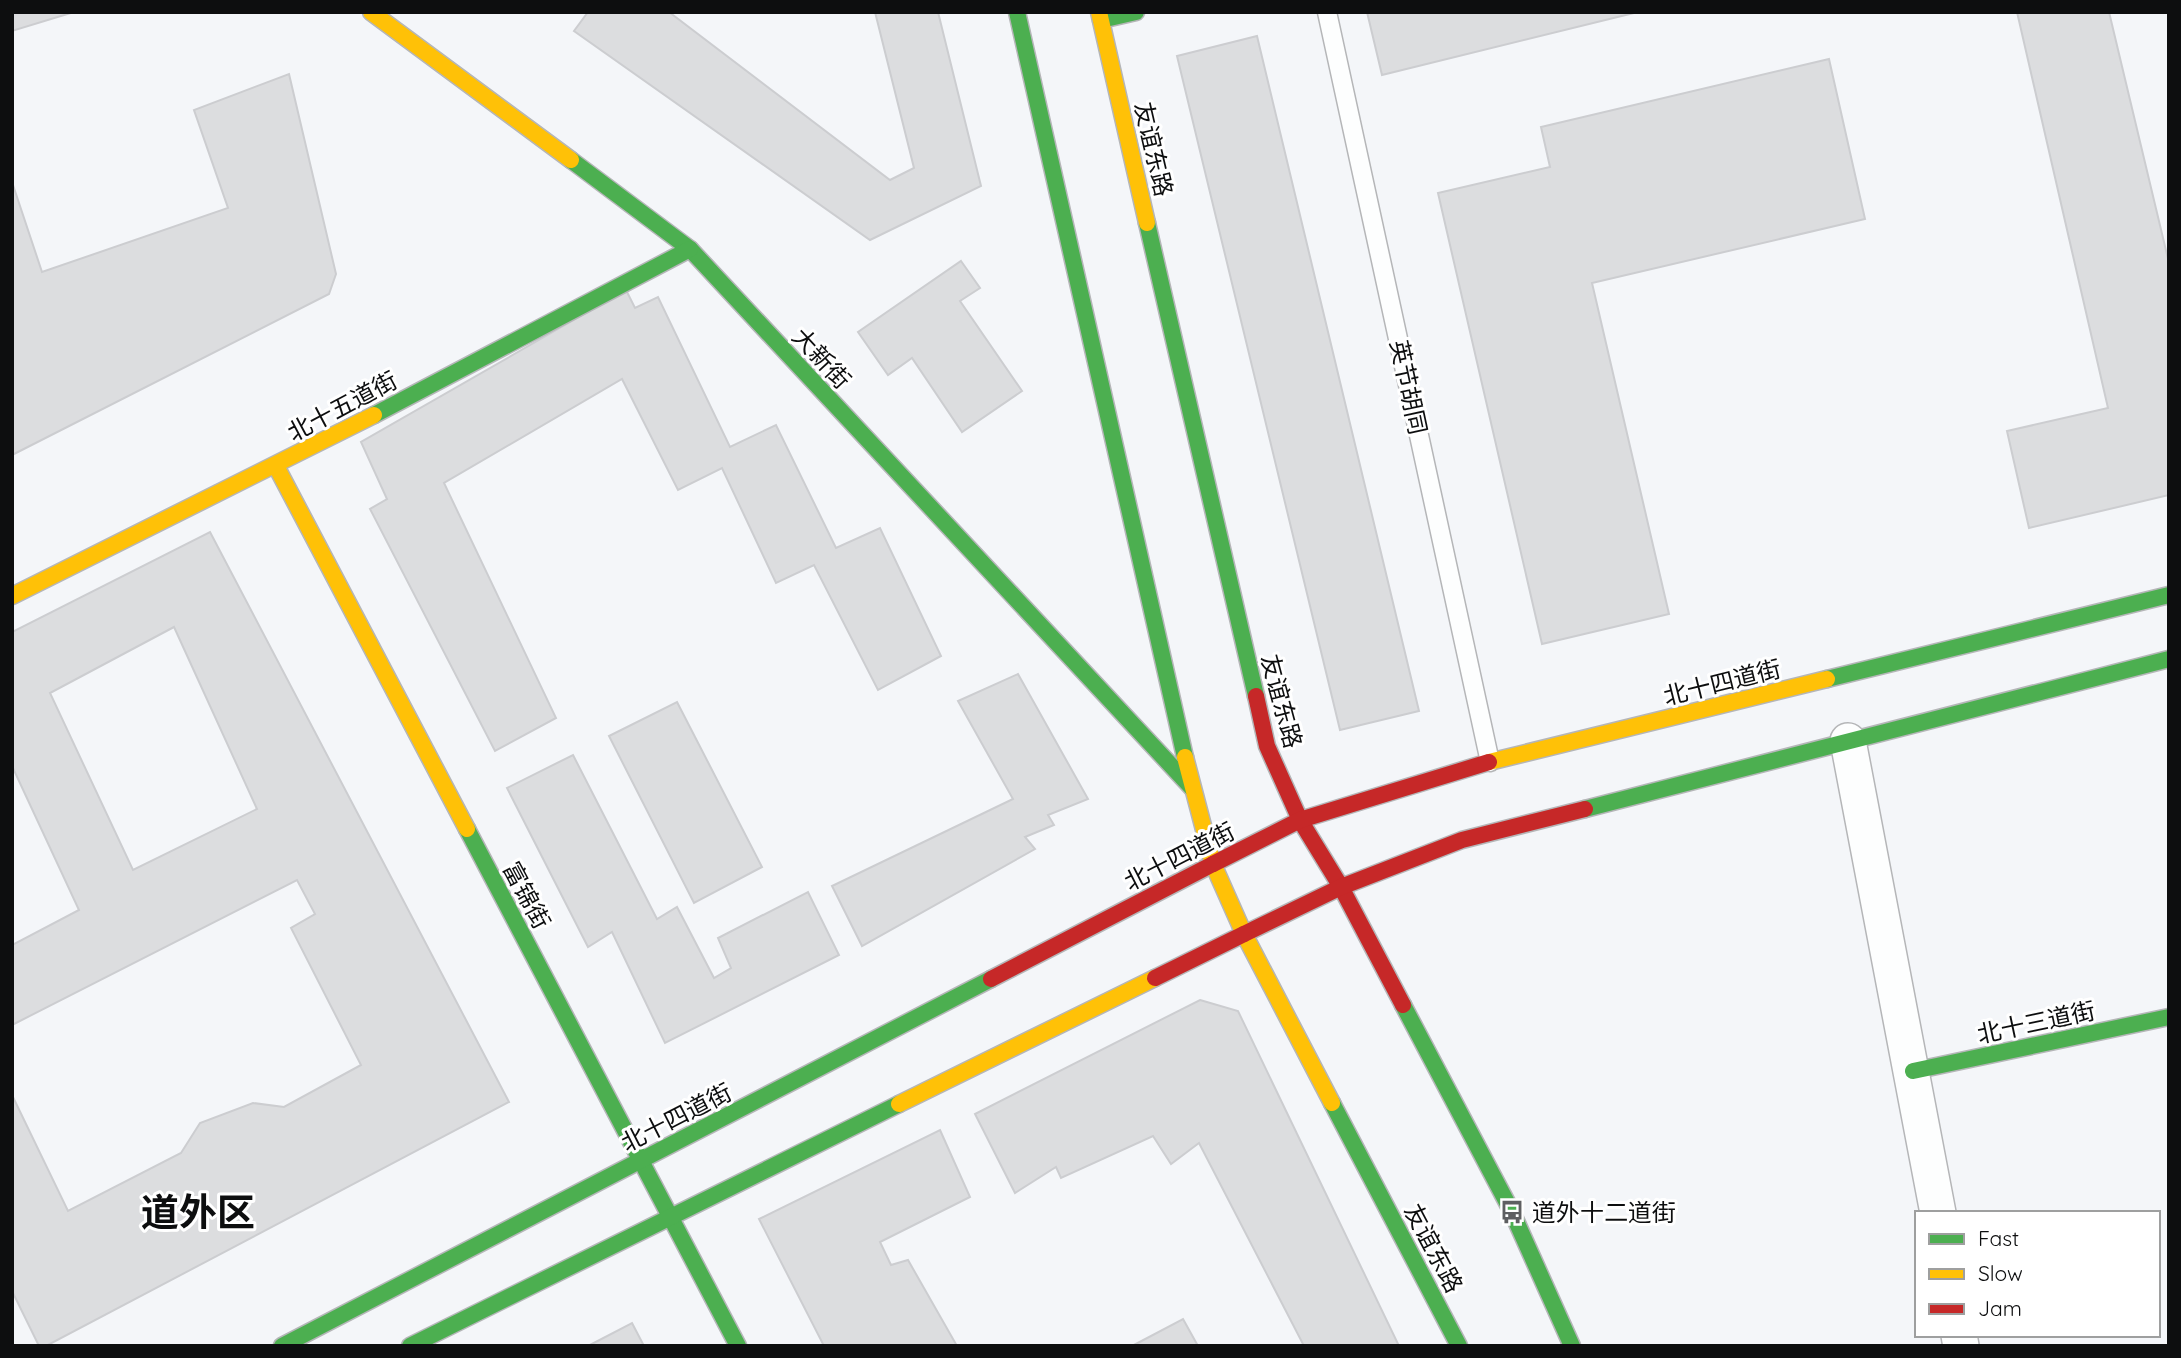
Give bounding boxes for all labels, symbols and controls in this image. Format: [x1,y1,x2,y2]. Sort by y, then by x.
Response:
street label: 友谊东路 [1129,99,1179,199]
street label: 大新街 [786,321,858,395]
street label: 英节胡同 [1384,337,1434,437]
street label: 北十五道街 [282,365,402,447]
street label: 友谊东路 [1255,651,1309,751]
street label: 北十四道街 [1660,653,1784,711]
street label: 北十四道街 [1119,815,1239,897]
street label: 富锦街 [497,856,557,934]
street label: 北十三道街 [1974,995,2098,1049]
street label: 北十四道街 [616,1076,736,1158]
district label: 道外区 [141,1188,255,1236]
place label: 道外十二道街 [1532,1197,1676,1227]
bus stop icon: 道外十二道街 [1498,1198,1526,1226]
street label: 友谊东路 [1398,1199,1470,1297]
legend [1915,1211,2160,1337]
text: Fast [1978,1225,2019,1251]
text: Slow [1978,1260,2023,1286]
text: Jam [1978,1295,2022,1321]

